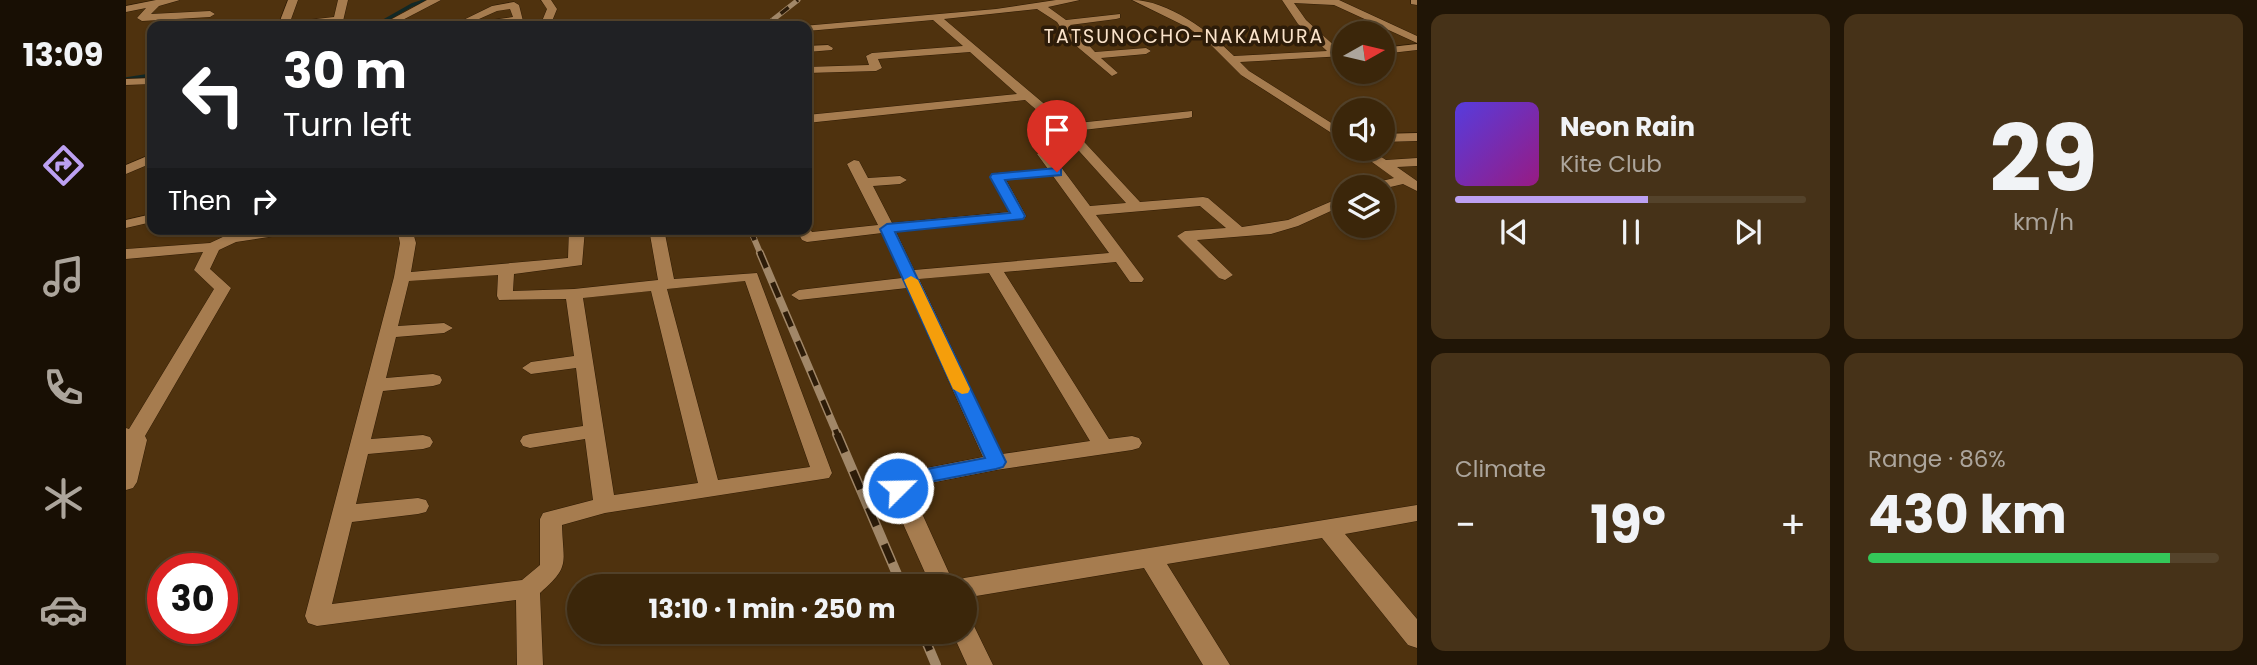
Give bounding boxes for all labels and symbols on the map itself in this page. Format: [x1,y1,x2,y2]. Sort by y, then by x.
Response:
north arrow [1332,21,1395,84]
district label: TATSUNOCHO-NAKAMURA [1044,23,1324,50]
pin [1027,100,1087,172]
position arrow [861,451,935,525]
speed limit sign: 30 [147,553,238,644]

